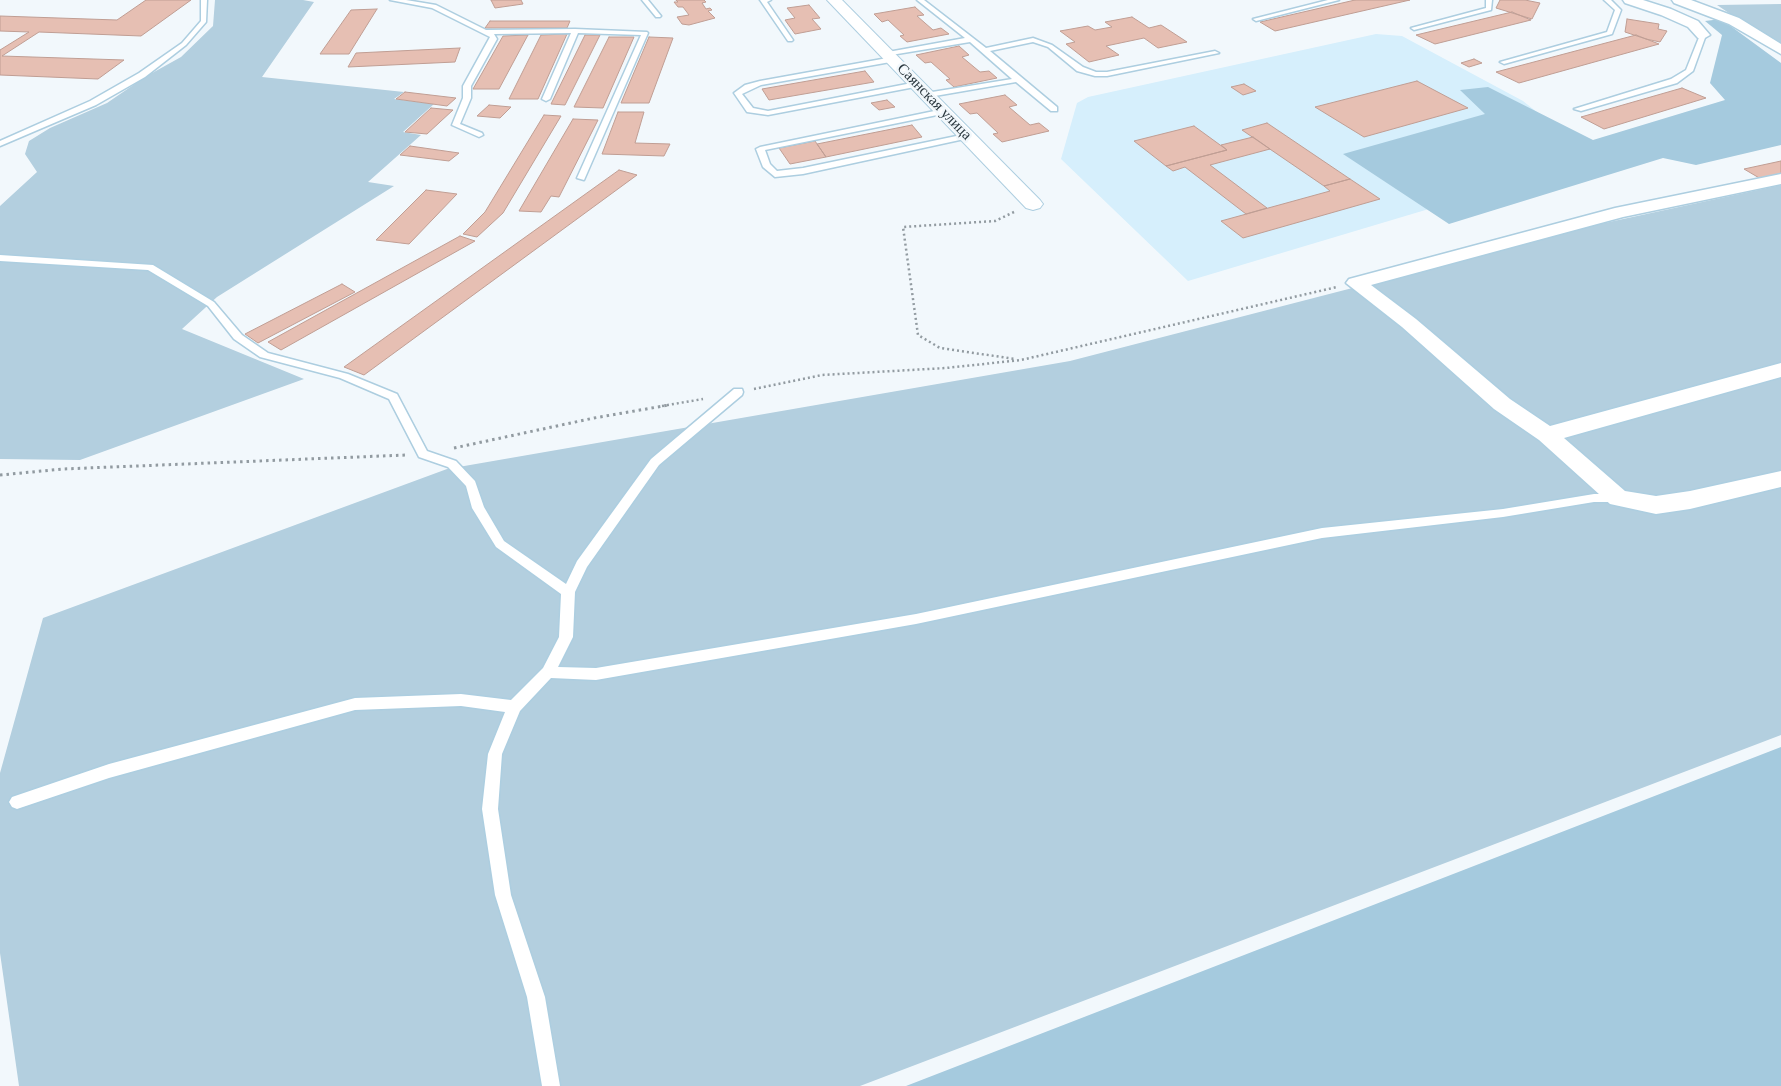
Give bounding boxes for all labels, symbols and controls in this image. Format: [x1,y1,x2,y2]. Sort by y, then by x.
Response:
street label: Саянская улица [893,60,975,144]

